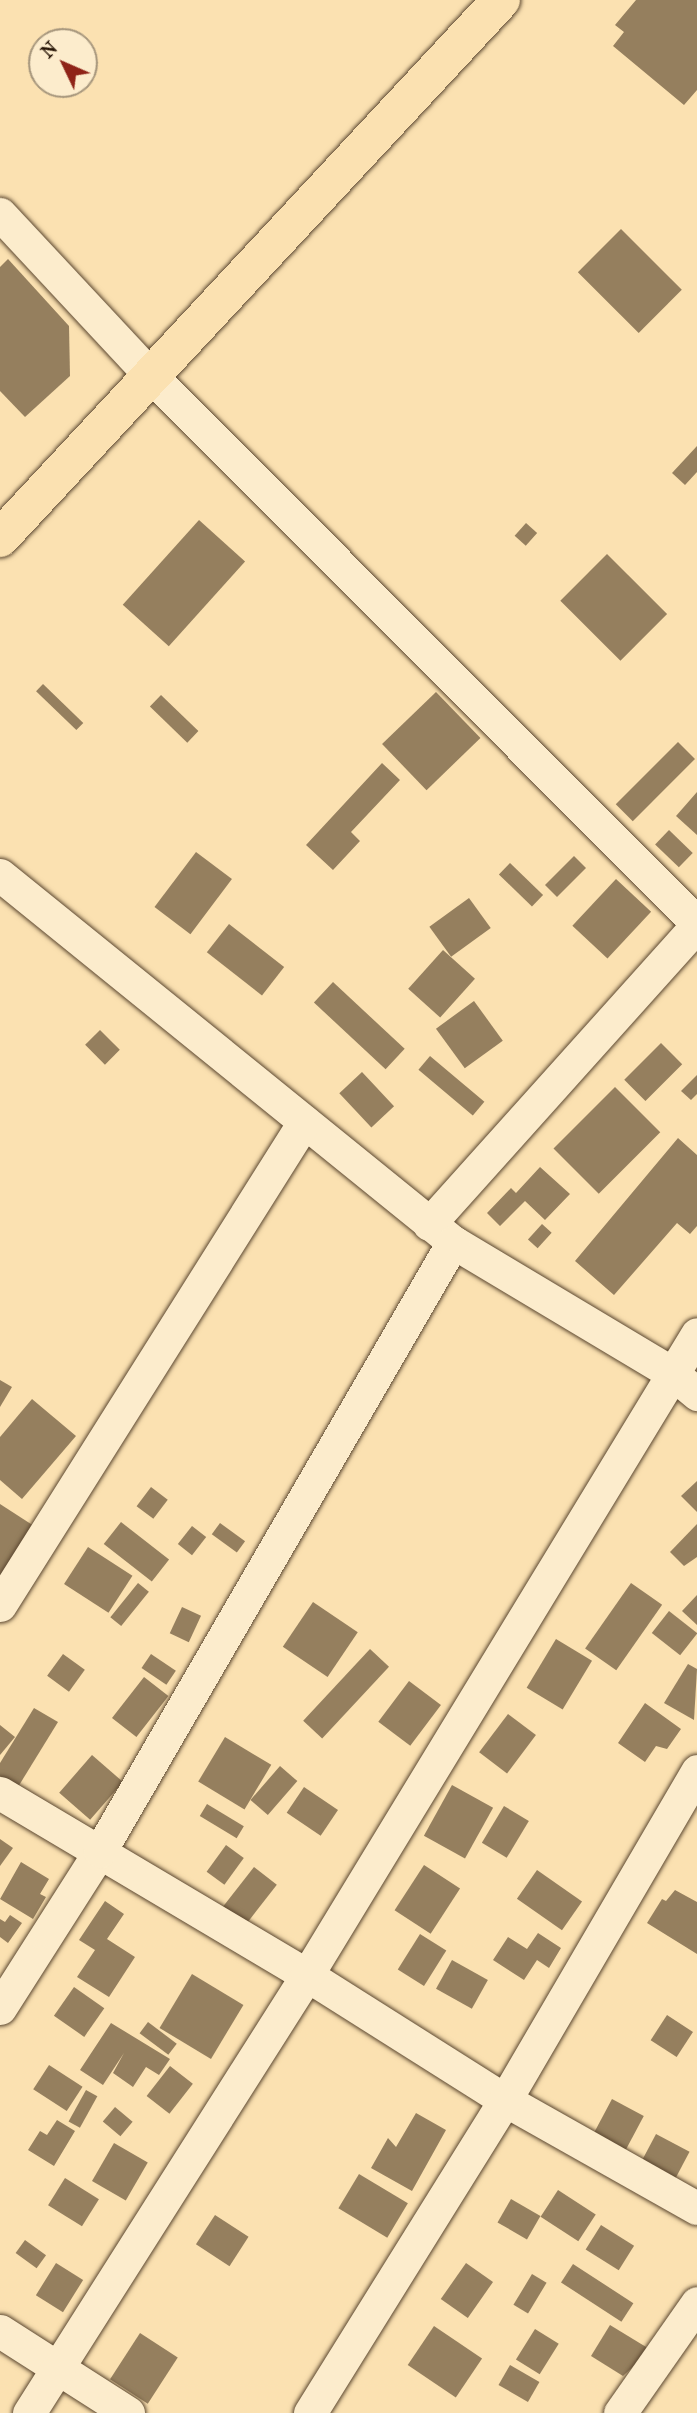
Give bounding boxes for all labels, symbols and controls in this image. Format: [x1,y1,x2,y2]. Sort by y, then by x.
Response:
north arrow [28,28,98,98]
text: N [36,37,62,63]

